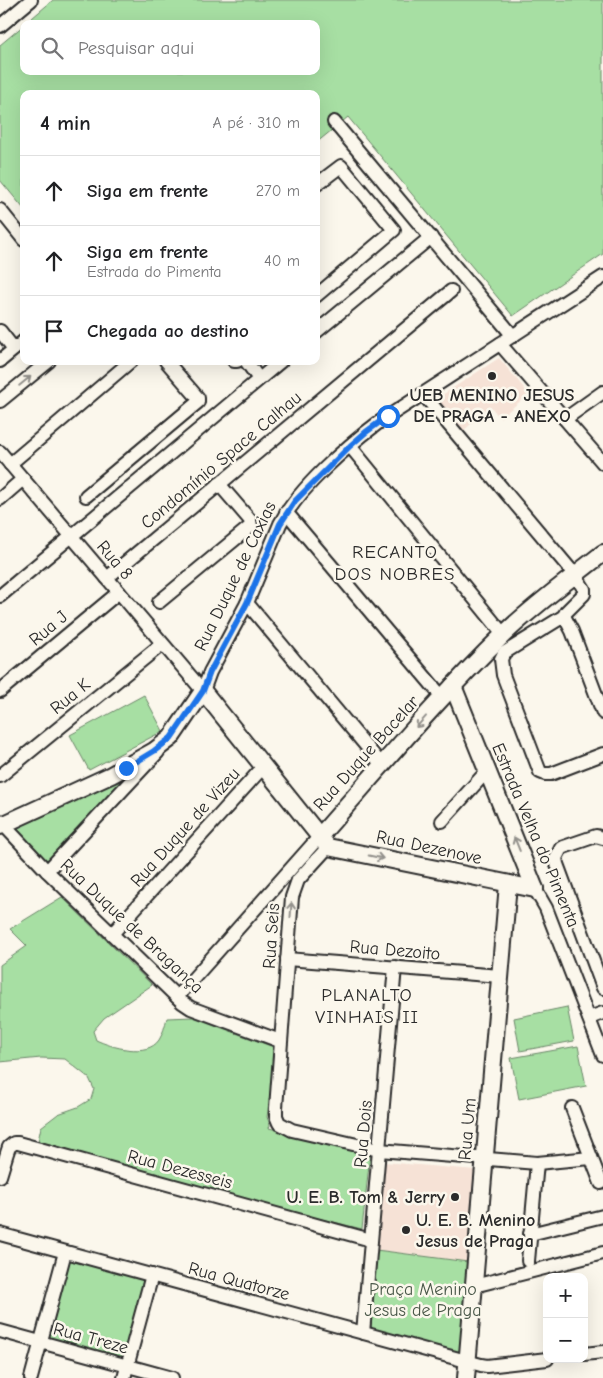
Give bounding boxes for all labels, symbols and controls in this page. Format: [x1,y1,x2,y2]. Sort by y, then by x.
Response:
search box [20,20,320,75]
icon: search [38,34,66,62]
text: Pesquisar aqui [78,37,194,59]
text: 4 min [40,111,91,135]
text: A pé · 310 m [213,114,300,132]
icon: ahead [40,177,68,205]
text: Siga em frente [87,180,208,202]
text: 270 m [256,182,300,200]
text: Siga em frente [87,241,208,263]
icon: ahead [40,247,68,275]
text: 40 m [264,252,300,270]
text: Estrada do Pimenta [87,263,222,281]
icon: arrive [40,317,68,345]
text: Chegada ao destino [87,320,249,342]
marker: UEB MENINO JESUS DE PRAGA - ANEXO [486,370,498,382]
one-way arrow [18,376,31,387]
place label: UEB MENINO JESUS DE PRAGA - ANEXO [410,385,575,427]
street label: Condomínio Space Calhau [137,387,306,534]
route start [377,405,400,428]
street label: Rua Duque de Caxias [190,498,281,654]
street label: Rua 8 [92,537,137,584]
district label: RECANTO DOS NOBRES [335,541,455,585]
street label: Rua J [25,606,72,650]
street label: Rua K [46,674,95,719]
street label: Rua Duque Bacelar [309,691,424,815]
one-way arrow [415,716,427,729]
street label: Estrada Velha do Pimenta [487,740,584,930]
route end [115,757,138,780]
street label: Rua Duque de Vizeu [126,763,244,891]
street label: Rua Dezenove [374,826,484,869]
one-way arrow [511,837,521,852]
one-way arrow [368,853,384,862]
street label: Rua Duque de Bragança [56,855,208,998]
street label: Rua Seis [259,902,284,970]
one-way arrow [286,902,295,918]
street label: Rua Dezoito [349,936,441,965]
district label: PLANALTO VINHAIS II [315,984,419,1028]
street label: Rua Um [454,1097,481,1161]
street label: Rua Dois [350,1099,377,1169]
street label: Rua Dezesseis [125,1145,235,1194]
place label: U. E. B. Tom & Jerry [287,1187,446,1208]
marker: U. E. B. Tom & Jerry [449,1191,461,1203]
place label: U. E. B. Menino Jesus de Praga [416,1210,535,1252]
marker: U. E. B. Menino Jesus de Praga [400,1224,412,1236]
street label: Rua Quatorze [186,1258,292,1305]
map controls [543,1273,588,1363]
button: + [543,1273,588,1318]
park label: Praça Menino Jesus de Praga [365,1279,482,1321]
street label: Rua Treze [51,1318,131,1359]
button: − [543,1318,588,1363]

